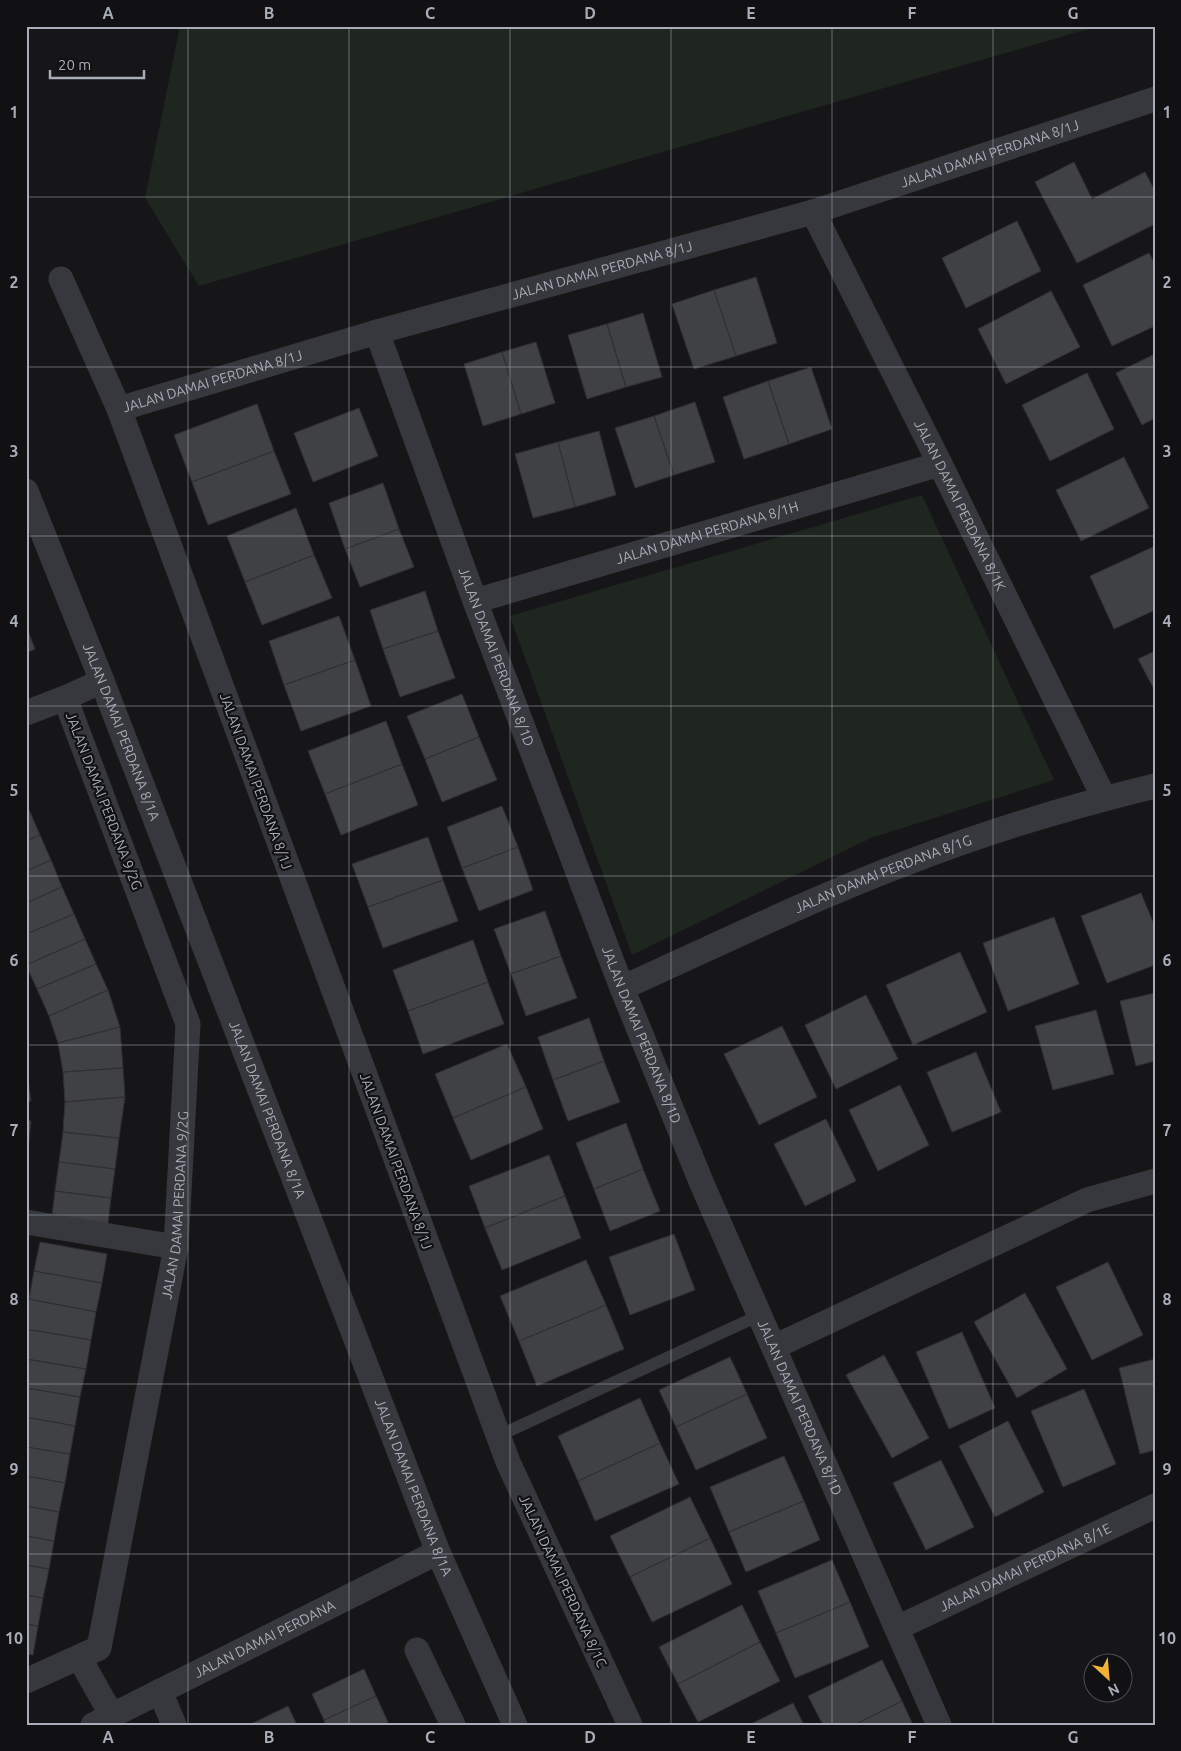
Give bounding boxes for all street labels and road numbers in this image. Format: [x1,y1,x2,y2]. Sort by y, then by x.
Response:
street label: JALAN DAMAI PERDANA 8/1J [898,117,1081,191]
street label: JALAN DAMAI PERDANA 8/1J [510,238,694,303]
street label: JALAN DAMAI PERDANA 8/1J [121,347,304,415]
street label: JALAN DAMAI PERDANA 8/1K [911,417,1009,594]
street label: JALAN DAMAI PERDANA 8/1H [614,498,800,567]
street label: JALAN DAMAI PERDANA 8/1D [455,565,537,748]
street label: JALAN DAMAI PERDANA 8/1A [80,641,163,823]
street label: JALAN DAMAI PERDANA 8/1J [217,691,295,871]
street label: JALAN DAMAI PERDANA 9/2G [63,710,145,892]
street label: JALAN DAMAI PERDANA 8/1G [792,832,974,916]
street label: JALAN DAMAI PERDANA 8/1D [599,944,684,1126]
street label: JALAN DAMAI PERDANA 8/1A [226,1019,309,1201]
street label: JALAN DAMAI PERDANA 8/1J [357,1071,435,1251]
street label: JALAN DAMAI PERDANA 9/2G [158,1111,191,1301]
street label: JALAN DAMAI PERDANA 8/1D [755,1317,845,1498]
street label: JALAN DAMAI PERDANA 8/1A [372,1396,456,1578]
street label: JALAN DAMAI PERDANA 8/1C [516,1492,610,1670]
street label: JALAN DAMAI PERDANA 8/1E [937,1520,1114,1615]
street label: JALAN DAMAI PERDANA [191,1597,338,1681]

